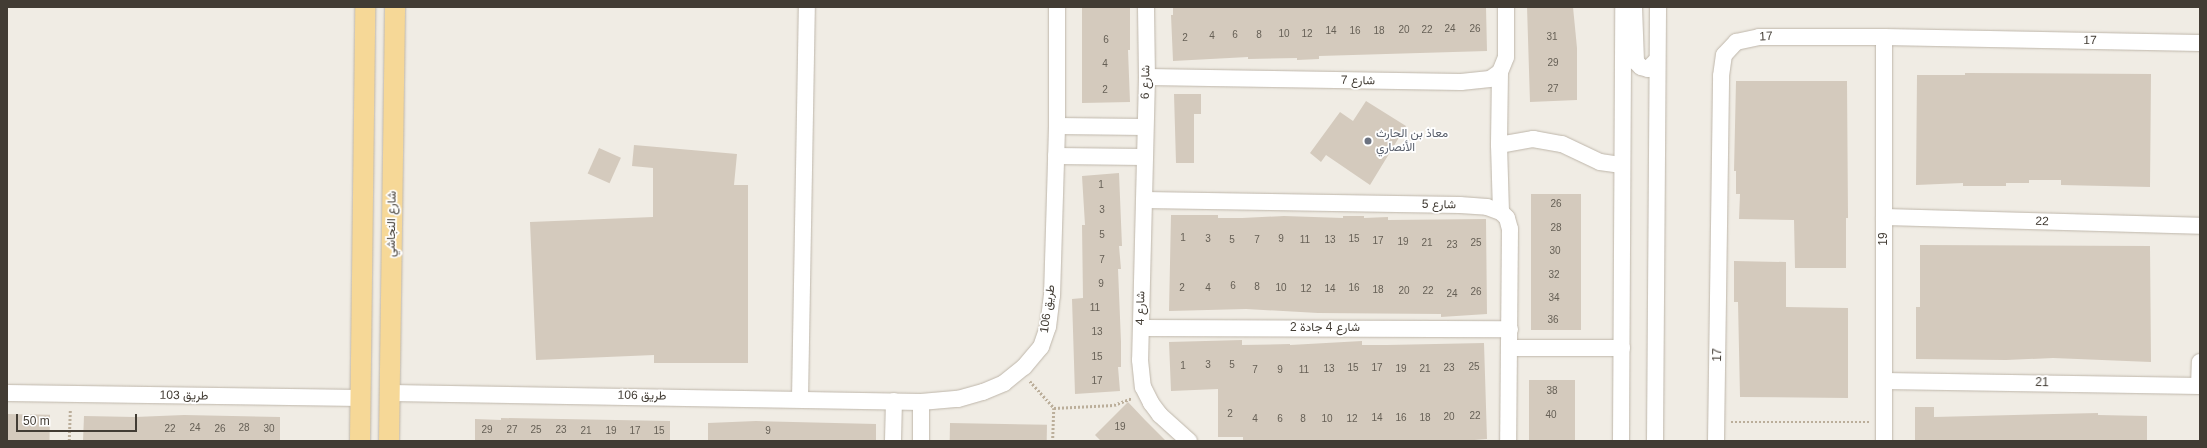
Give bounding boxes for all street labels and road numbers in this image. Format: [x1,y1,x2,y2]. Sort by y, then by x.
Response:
street label: 17 [1759,29,1773,45]
street label: 17 [2083,34,2097,48]
street label: شارع 6 [1139,65,1153,99]
street label: شارع 7 [1341,74,1375,88]
street label: شارع النجاشي [384,191,400,257]
street label: شارع 5 [1422,198,1456,212]
street label: 22 [2035,215,2049,229]
street label: 19 [1877,232,1891,246]
street label: طريق 106 [1037,284,1059,334]
street label: شارع 4 [1134,291,1148,325]
street label: شارع 4 جادة 2 [1290,321,1360,335]
street label: 17 [1711,348,1725,362]
street label: 21 [2035,376,2049,390]
street label: طريق 103 [159,388,209,404]
street label: طريق 106 [617,388,667,404]

